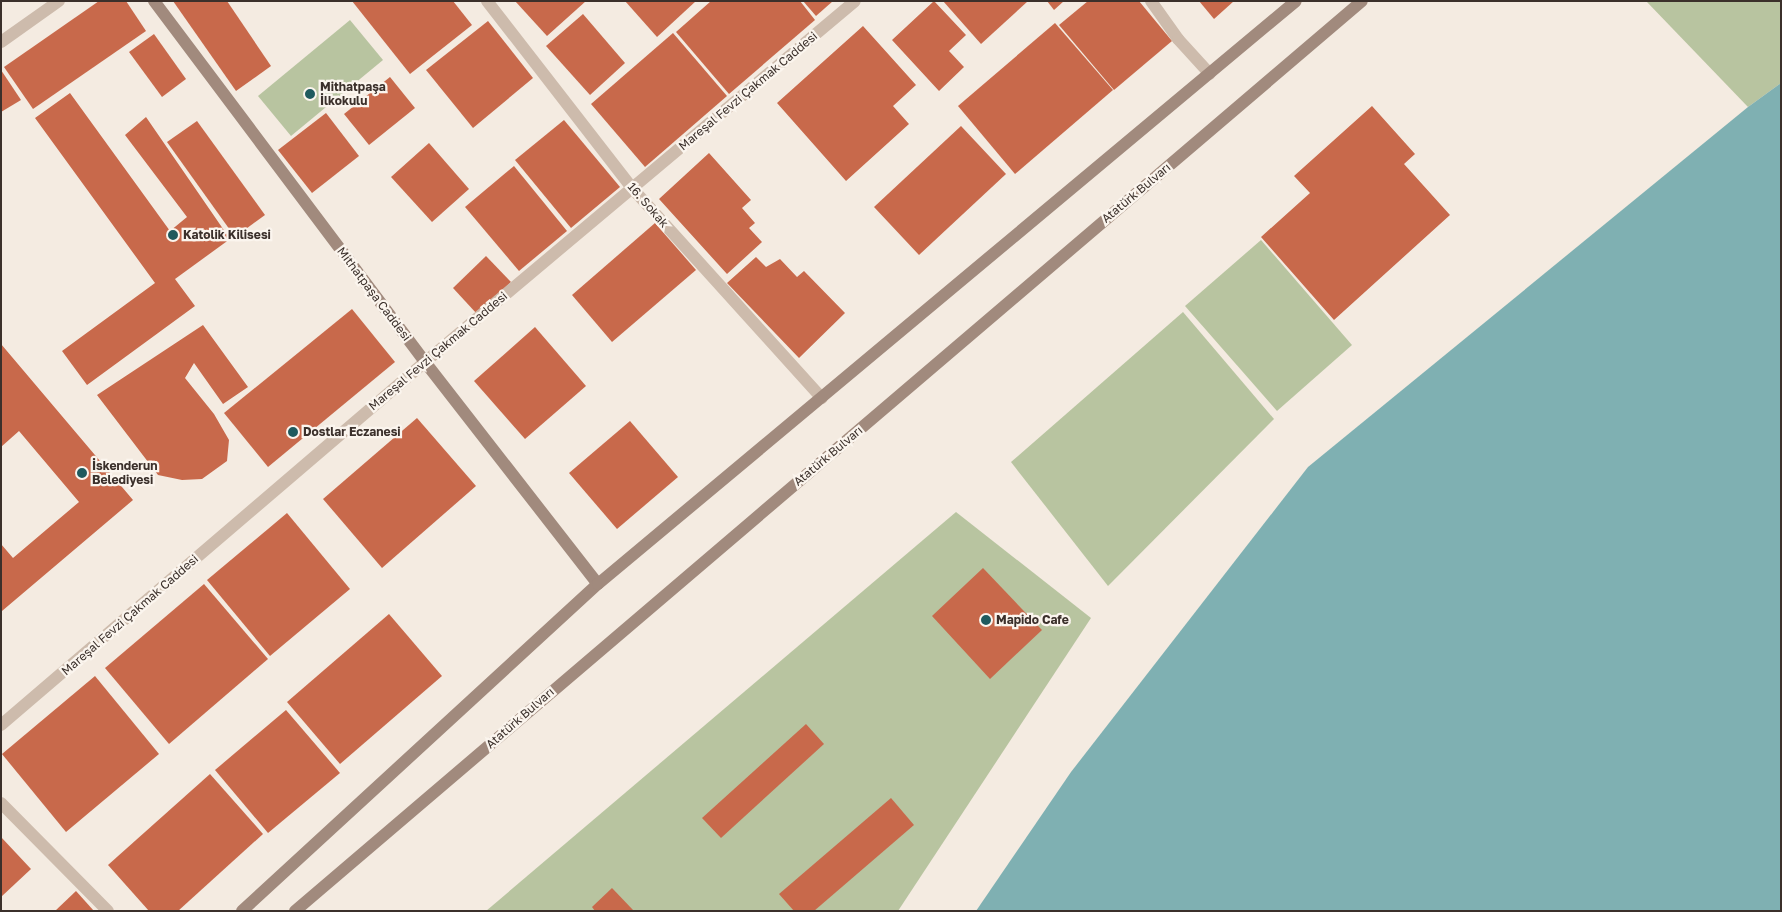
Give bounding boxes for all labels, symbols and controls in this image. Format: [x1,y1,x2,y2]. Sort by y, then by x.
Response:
street label: Mareşal Fevzi Çakmak Caddesi [676,29,820,153]
place label: Mithatpaşa İlkokulu [320,80,386,108]
marker: Mithatpaşa İlkokulu [304,88,316,100]
street label: Atatürk Bulvarı [1099,160,1173,226]
street label: 16. Sokak [625,180,671,230]
place label: Katolik Kilisesi [183,228,271,242]
marker: Katolik Kilisesi [167,229,179,241]
street label: Mithatpaşa Caddesi [334,244,414,344]
street label: Mareşal Fevzi Çakmak Caddesi [366,289,510,413]
street label: Atatürk Bulvarı [791,423,865,489]
place label: Dostlar Eczanesi [303,425,401,439]
marker: Dostlar Eczanesi [287,426,299,438]
place label: İskenderun Belediyesi [92,459,157,487]
marker: İskenderun Belediyesi [76,467,88,479]
street label: Mareşal Fevzi Çakmak Caddesi [59,552,201,678]
place label: Mapido Cafe [996,613,1069,627]
marker: Mapido Cafe [980,614,992,626]
street label: Atatürk Bulvarı [483,685,557,751]

